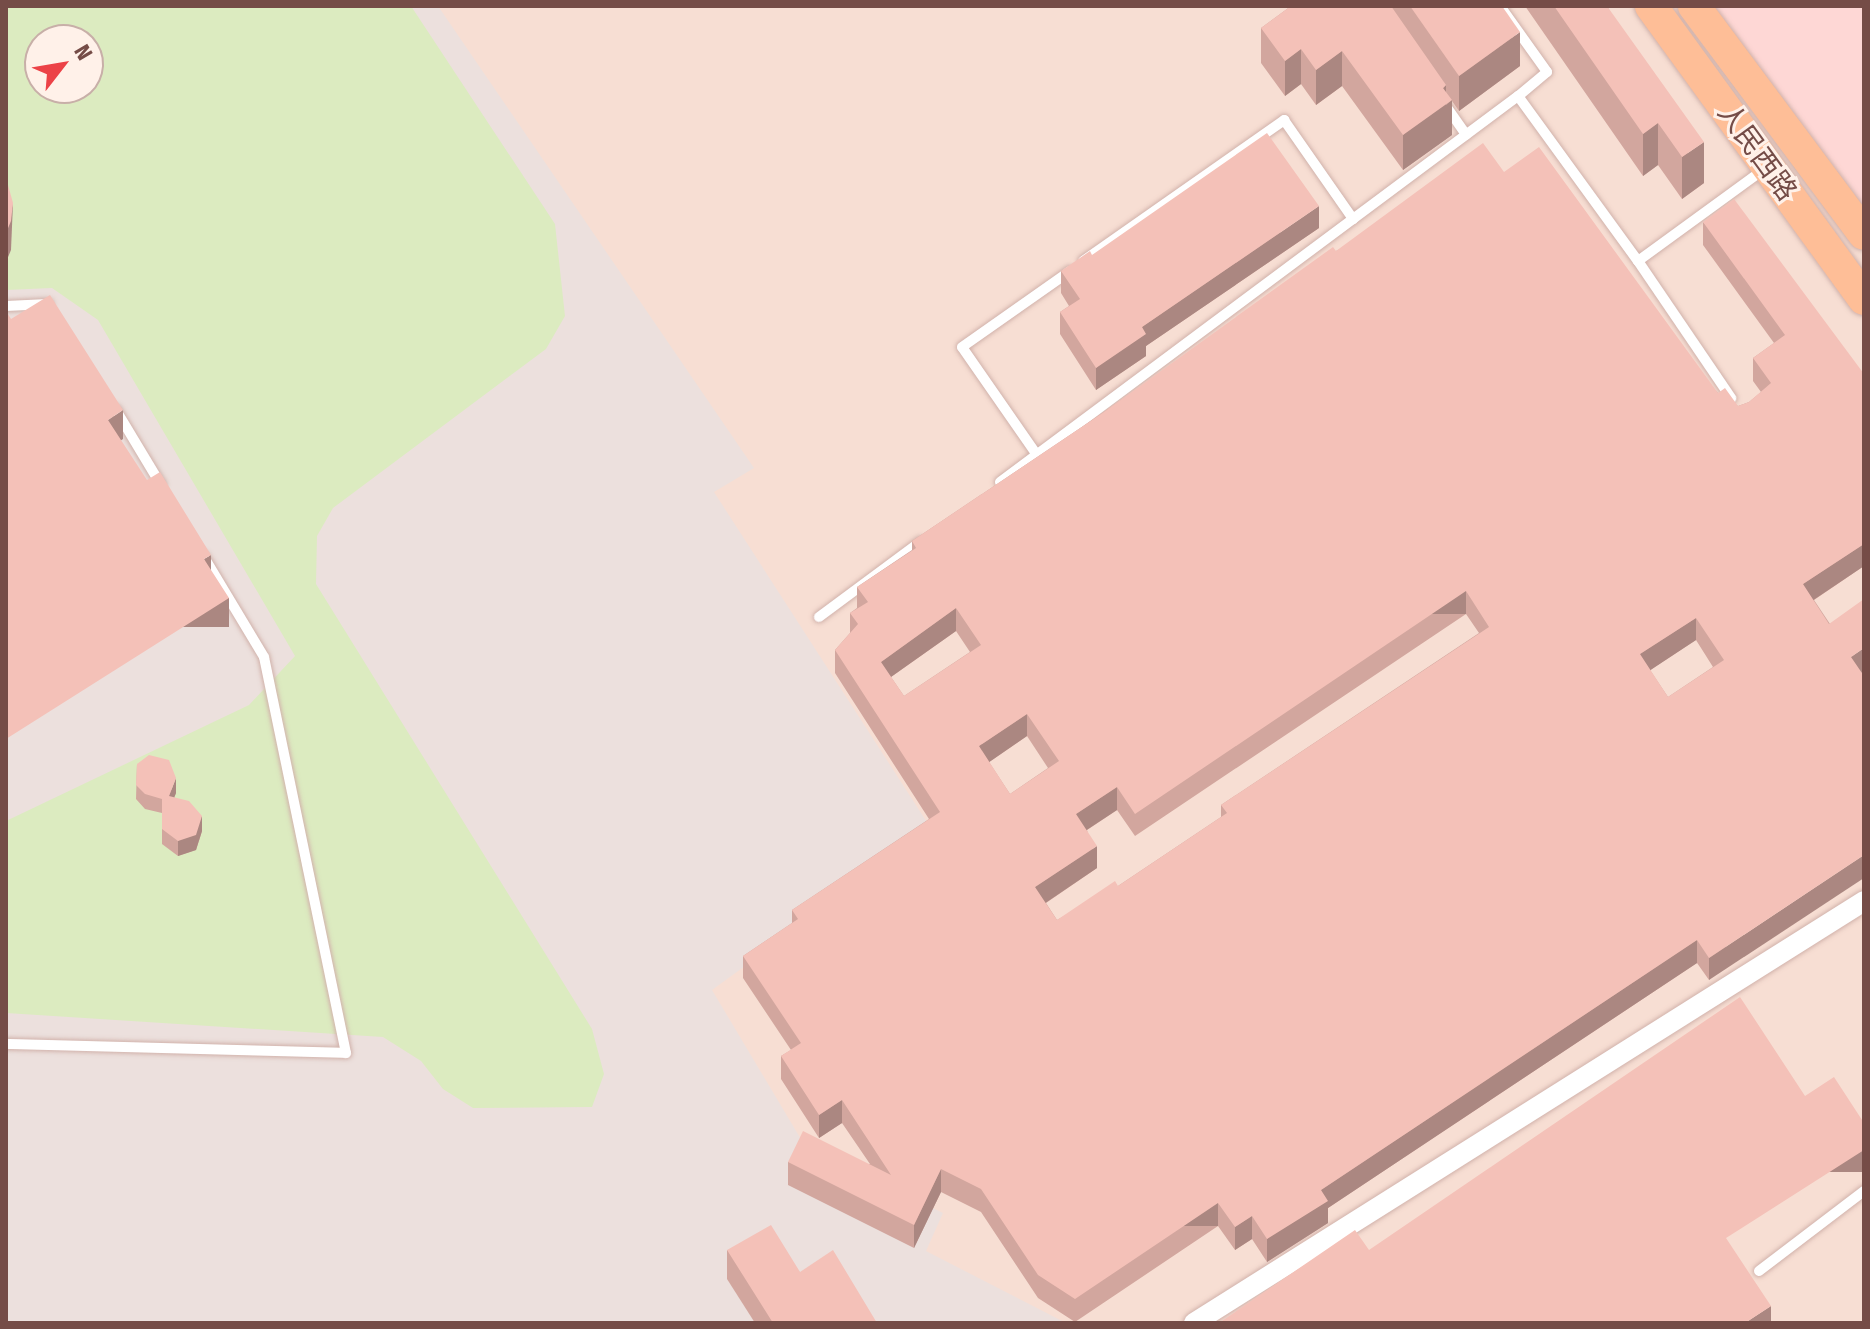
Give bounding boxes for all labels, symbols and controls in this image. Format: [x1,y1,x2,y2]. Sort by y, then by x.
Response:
north arrow [24,24,104,104]
text: N [68,40,98,65]
street label: 人民西路 [1710,97,1804,207]

